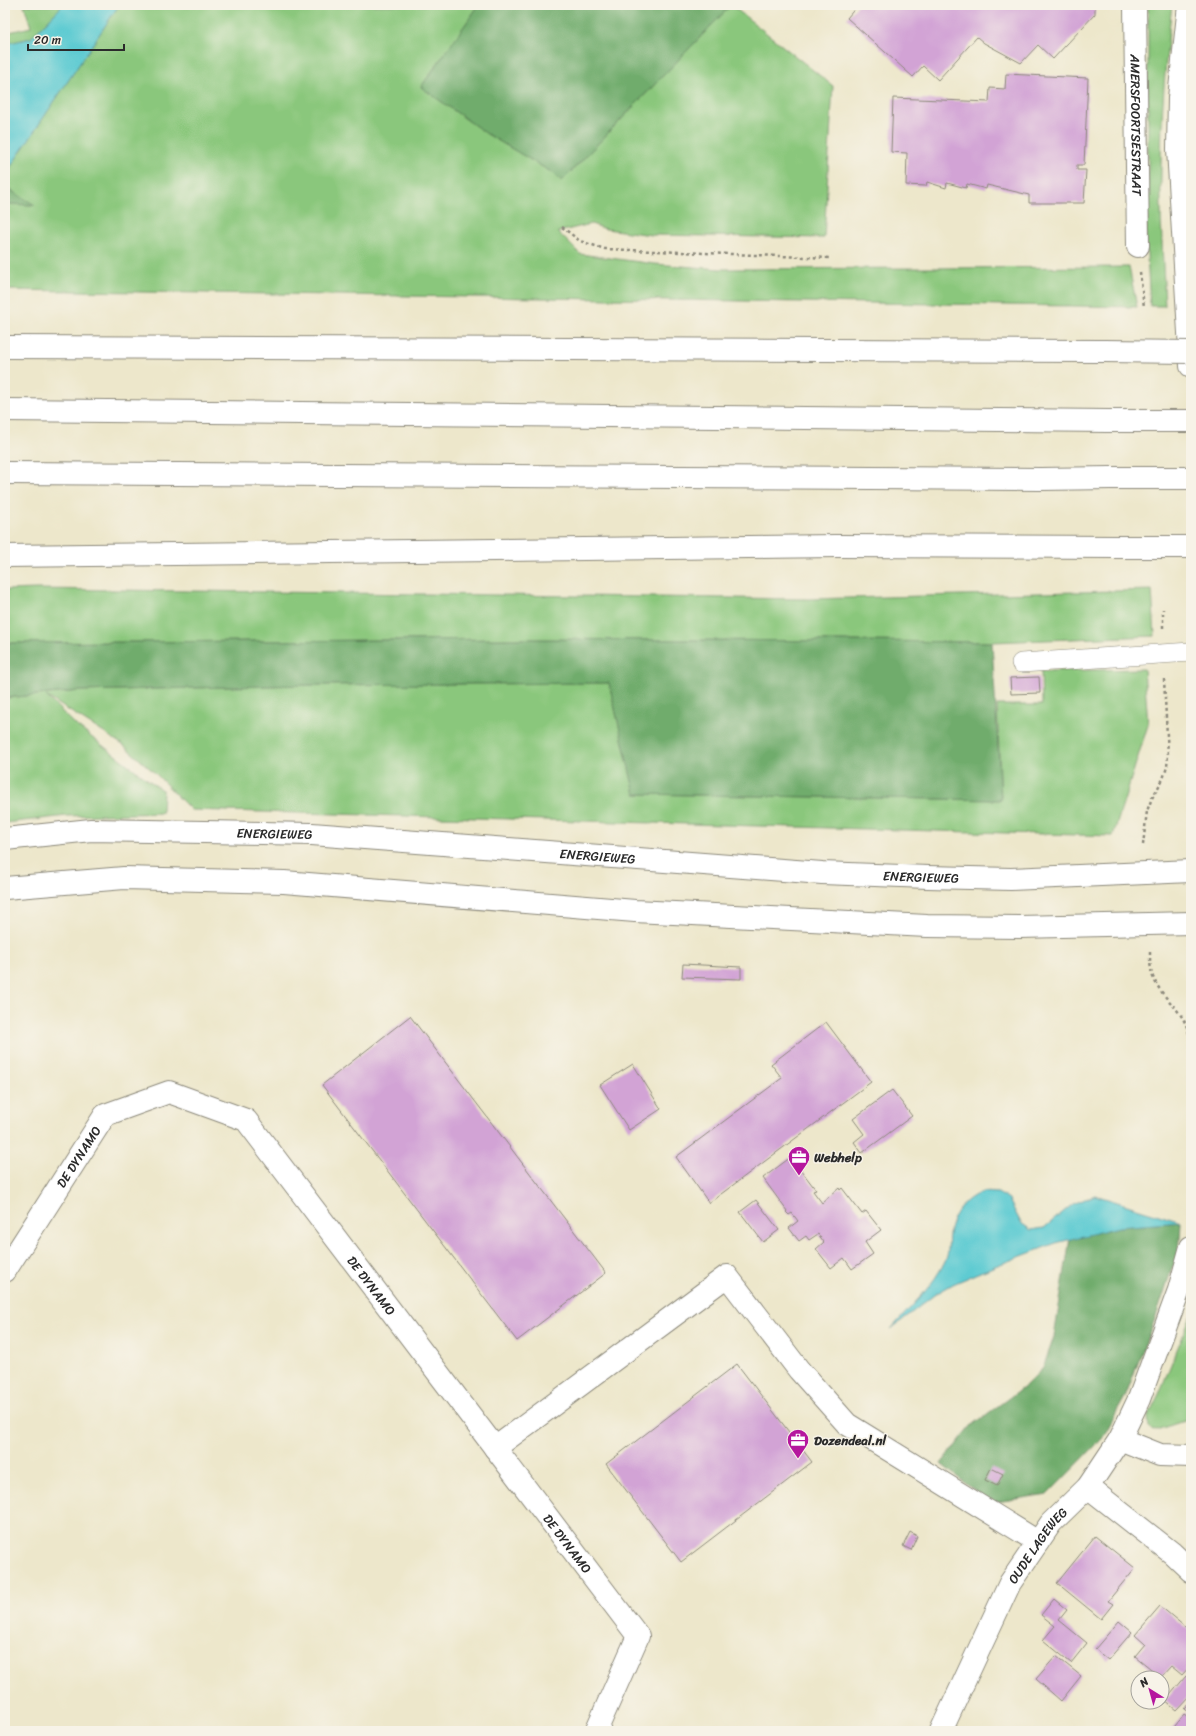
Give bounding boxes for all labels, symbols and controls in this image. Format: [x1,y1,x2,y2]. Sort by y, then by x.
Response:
scale bar [28,26,124,52]
text: 20 m [34,29,61,51]
street label: AMERSFOORTSESTRAAT [1124,53,1149,197]
street label: ENERGIEWEG [236,821,313,846]
street label: ENERGIEWEG [559,841,636,870]
street label: ENERGIEWEG [882,864,959,889]
street label: DE DYNAMO [50,1121,107,1192]
office icon: Webhelp [786,1144,812,1177]
place label: Webhelp [814,1146,862,1169]
street label: DE DYNAMO [341,1250,402,1320]
office icon: Dozendeal.nl [785,1427,811,1460]
place label: Dozendeal.nl [814,1429,888,1452]
street label: OUDE LAGEWEG [1001,1501,1073,1588]
street label: DE DYNAMO [537,1508,598,1578]
north arrow [1130,1670,1170,1710]
text: N [1135,1672,1153,1693]

